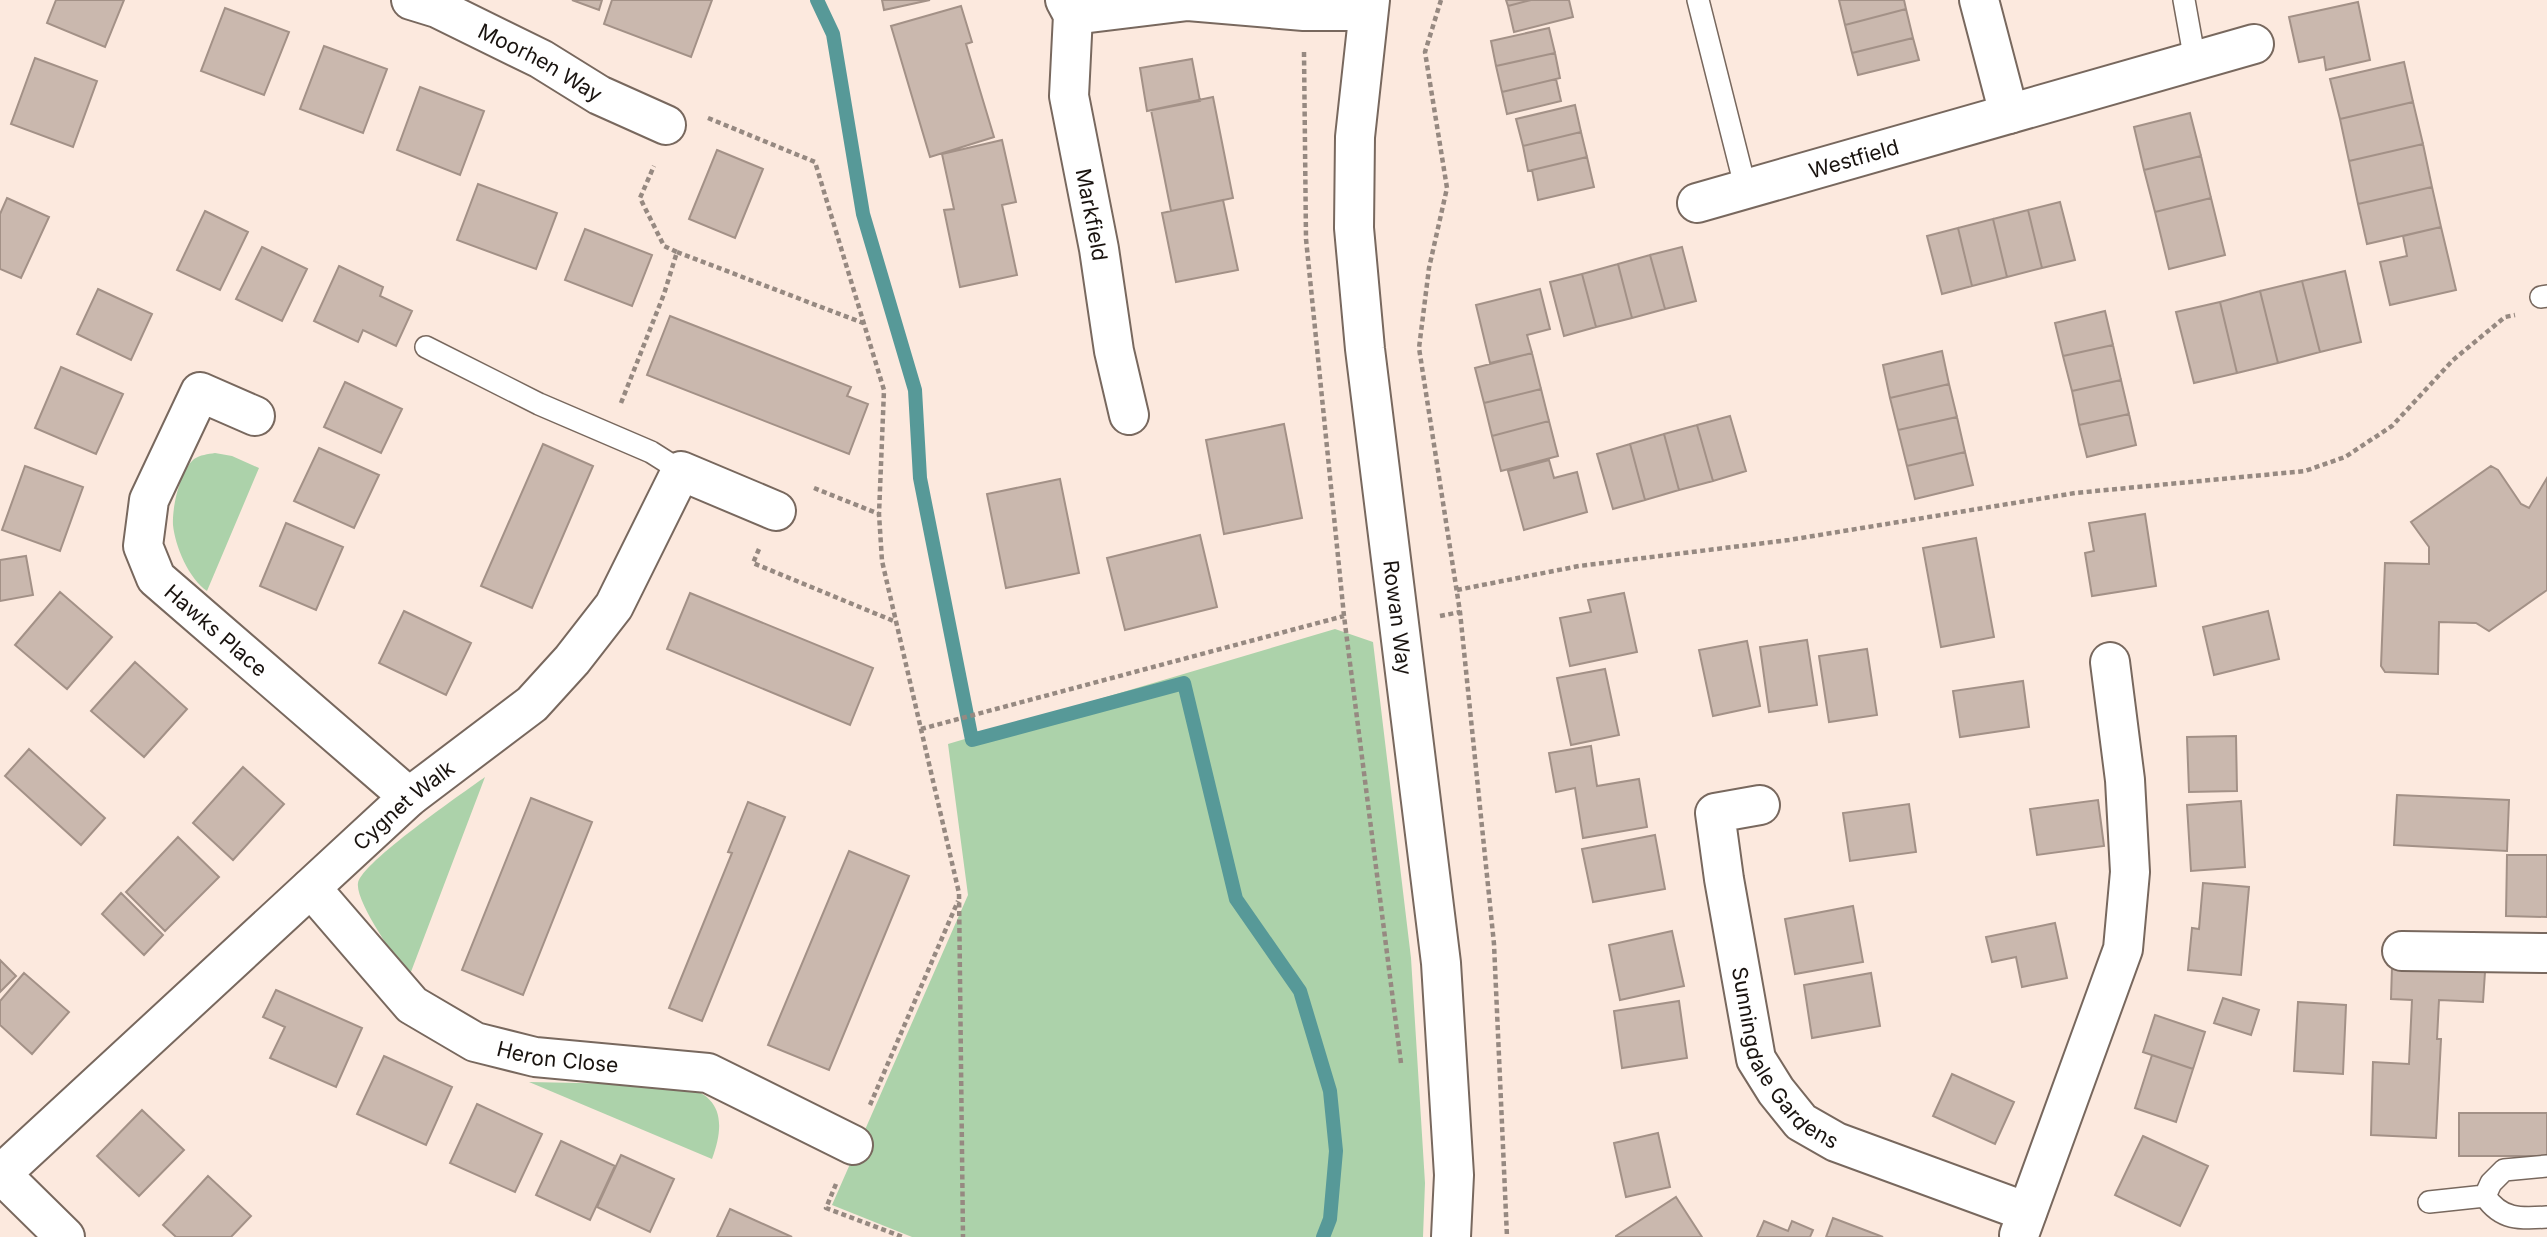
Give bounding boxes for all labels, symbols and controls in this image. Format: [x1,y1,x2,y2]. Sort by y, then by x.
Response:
street label: Moorhen Way [474,18,607,107]
street label: Westfield [1806,134,1902,183]
street label: Markfield [1071,166,1113,262]
street label: Rowan Way [1379,559,1418,677]
street label: Hawks Place [160,579,273,681]
street label: Cygnet Walk [348,755,459,855]
street label: Sunningdale Gardens [1727,965,1843,1154]
street label: Heron Close [494,1035,620,1077]

